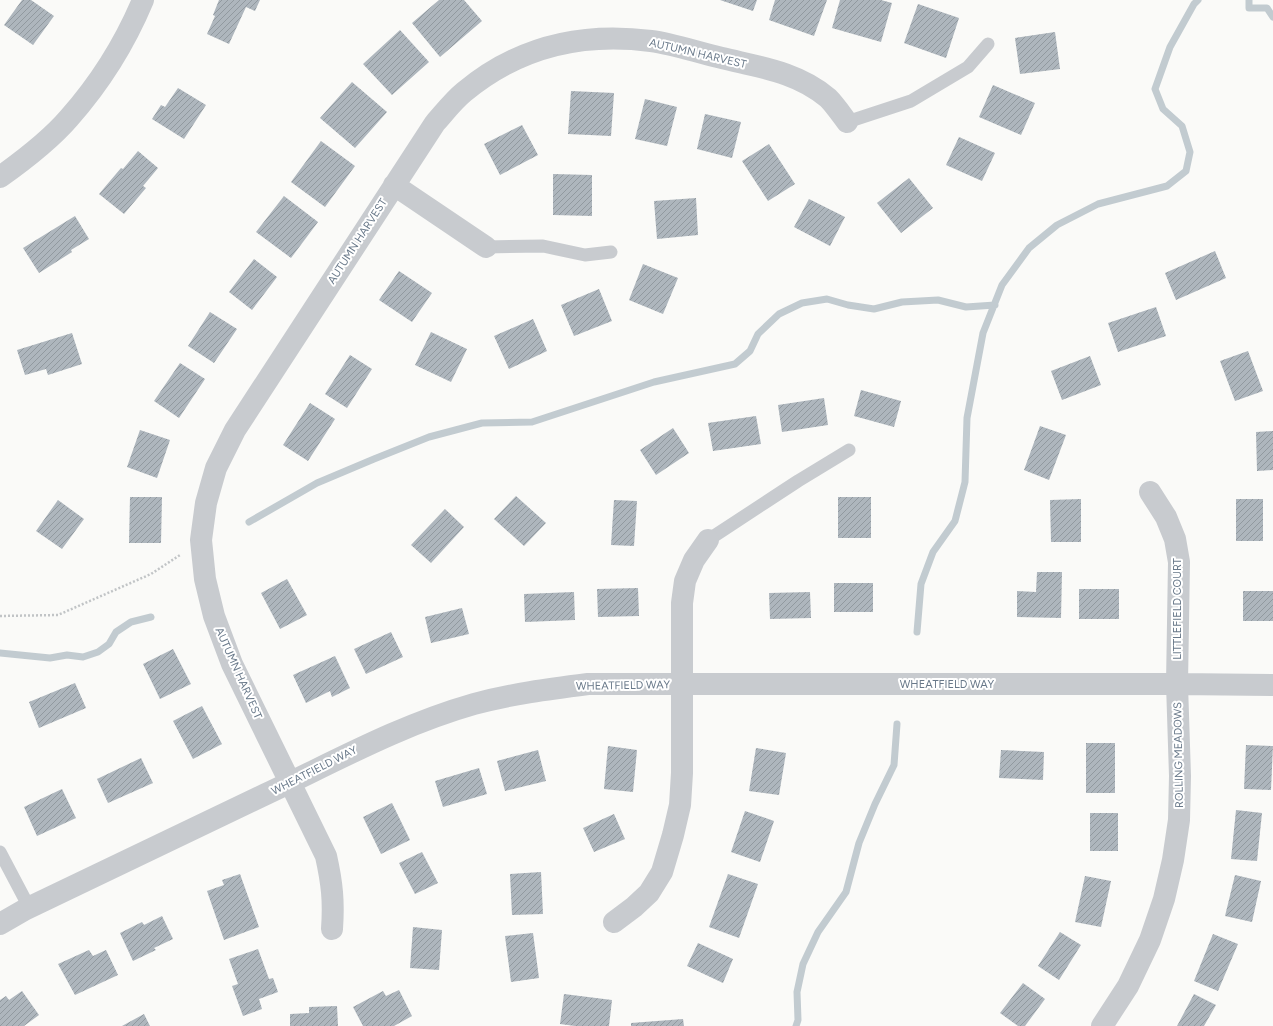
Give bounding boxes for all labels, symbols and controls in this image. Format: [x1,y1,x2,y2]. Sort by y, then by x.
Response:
street label: AUTUMN HARVEST [648,36,748,71]
street label: AUTUMN HARVEST [325,196,390,286]
street label: LITTLEFIELD COURT [1171,558,1184,660]
street label: AUTUMN HARVEST [212,625,265,721]
street label: WHEATFIELD WAY [576,678,671,693]
street label: WHEATFIELD WAY [900,678,995,691]
street label: ROLLING MEADOWS [1171,702,1186,808]
street label: WHEATFIELD WAY [269,743,360,798]

